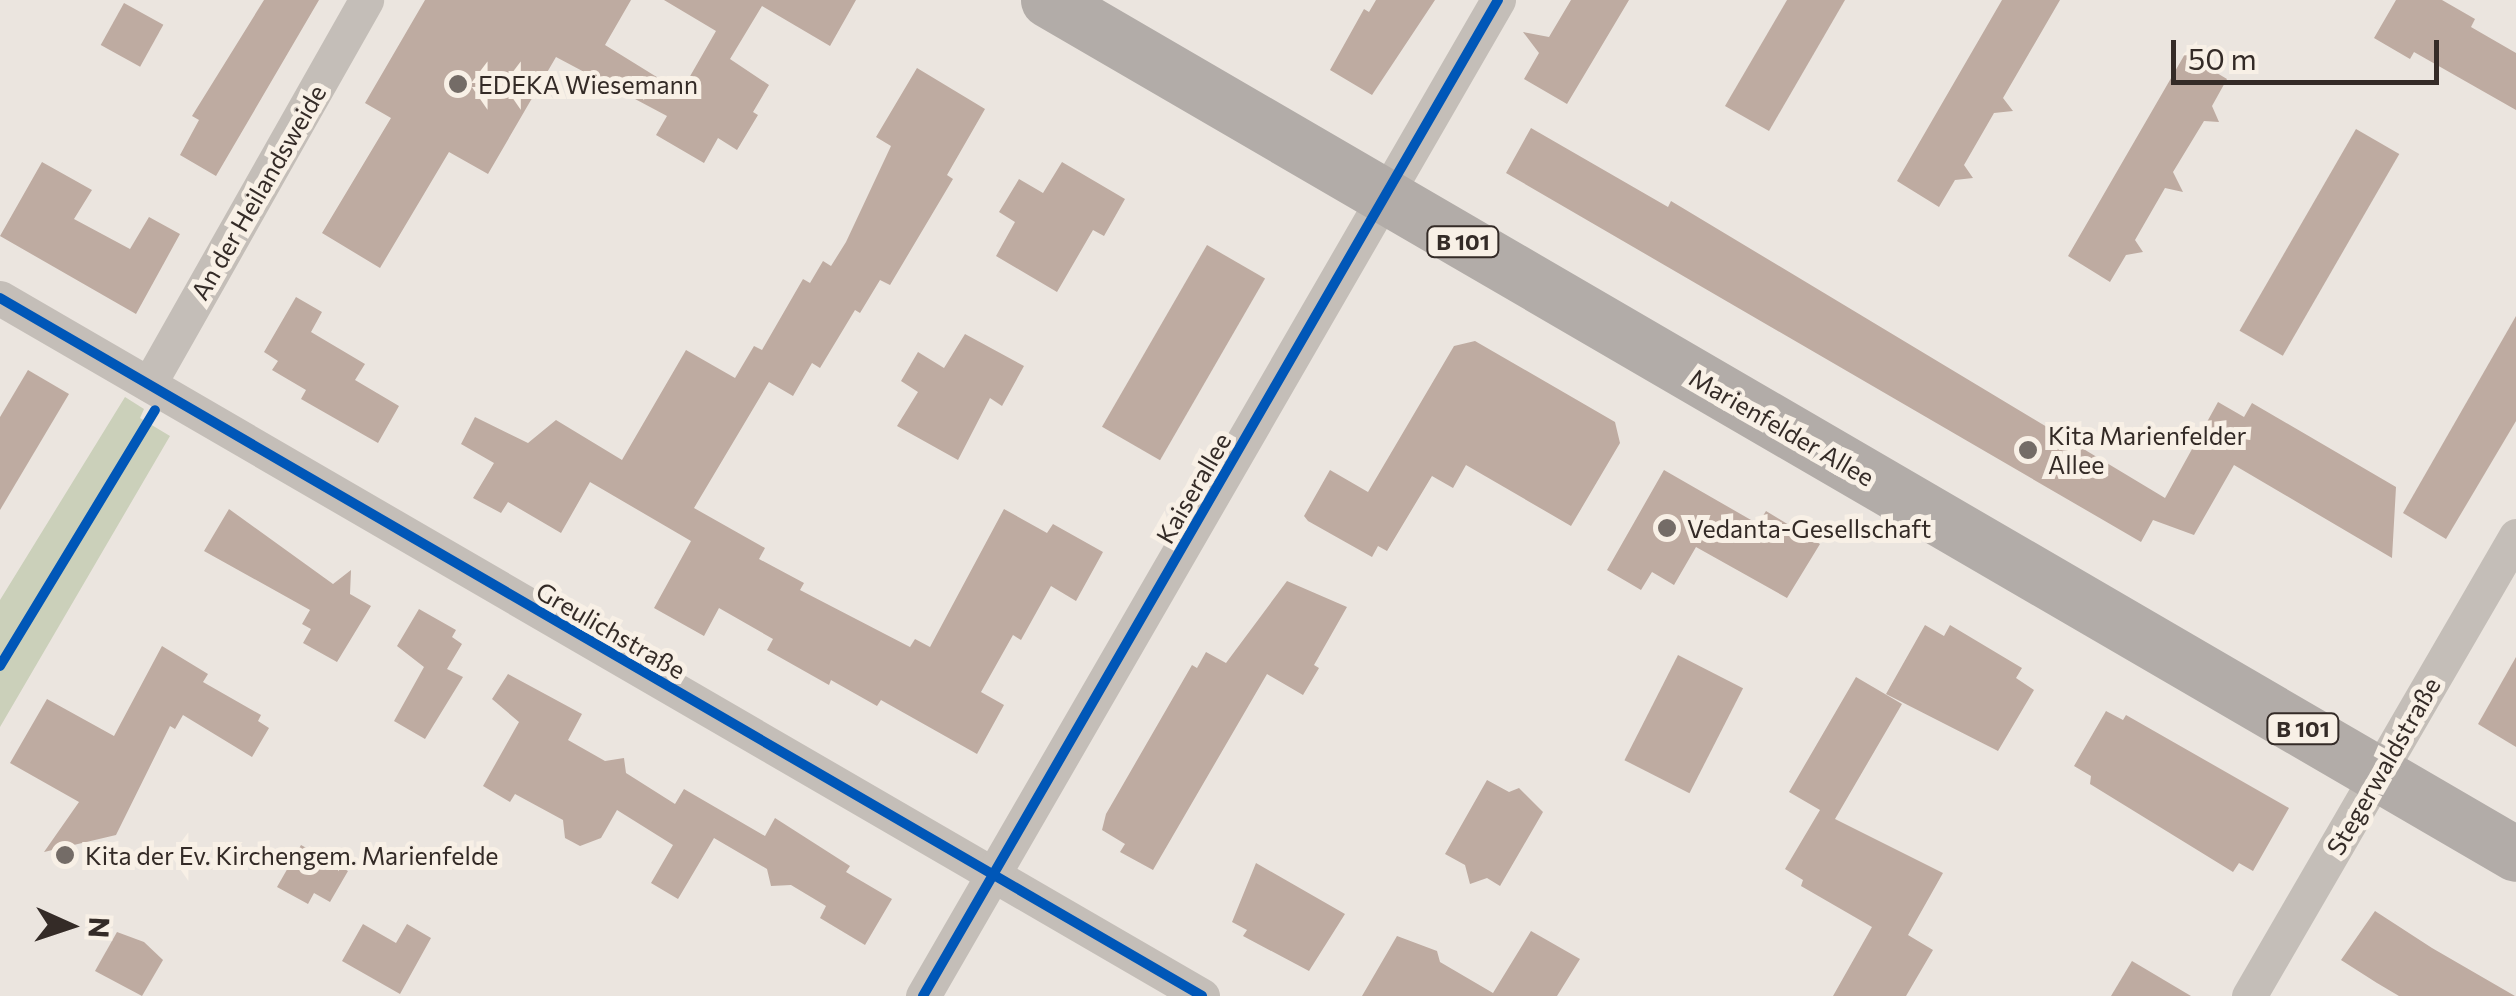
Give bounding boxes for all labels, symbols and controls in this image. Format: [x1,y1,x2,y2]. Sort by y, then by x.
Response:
scale bar [2176,20,2444,82]
text: 50 m [2188,39,2257,76]
place label: EDEKA Wiesemann [478,69,698,99]
marker: EDEKA Wiesemann [447,73,469,95]
street label: An der Heilandsweide [184,79,332,305]
road number: B 101 [1426,225,1500,259]
street label: Marienfelder Allee [1684,362,1880,492]
place label: Kita Marienfelder Allee [2048,421,2246,480]
street label: Kaiserallee [1149,427,1237,549]
marker: Kita Marienfelder Allee [2017,439,2039,461]
place label: Vedanta-Gesellschaft [1687,513,1931,543]
marker: Vedanta-Gesellschaft [1656,517,1678,539]
street label: Greulichstraße [531,575,691,685]
street label: Stegerwaldstraße [2320,672,2446,860]
road number: B 101 [2266,712,2340,746]
place label: Kita der Ev. Kirchengem. Marienfelde [85,840,499,870]
marker: Kita der Ev. Kirchengem. Marienfelde [54,844,76,866]
north arrow [20,876,120,976]
text: N [82,916,117,939]

